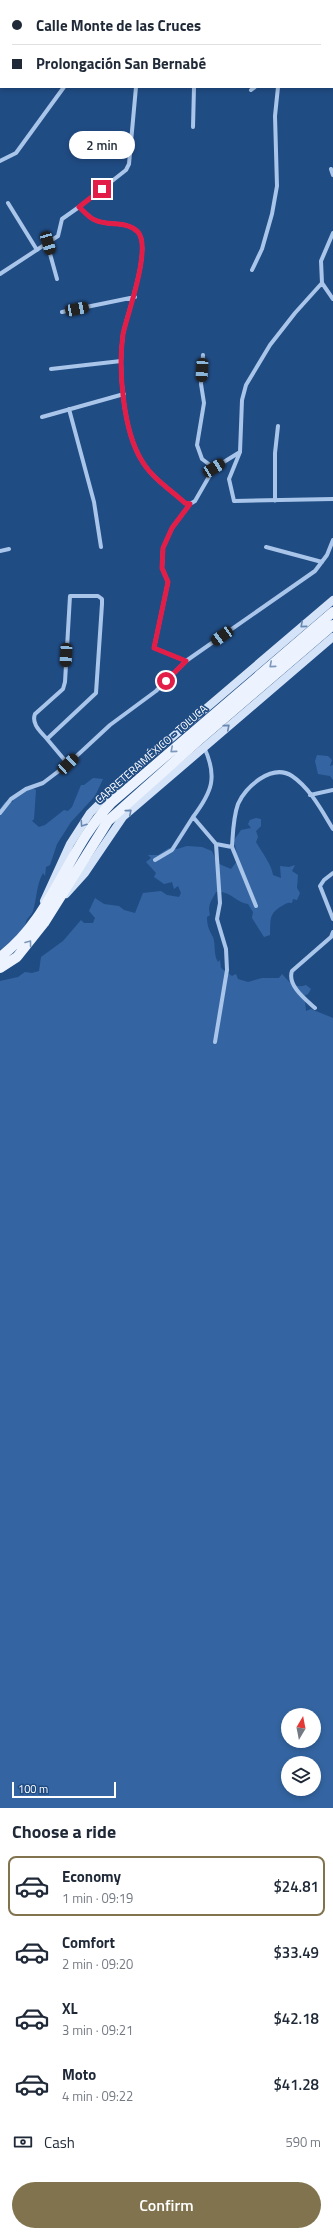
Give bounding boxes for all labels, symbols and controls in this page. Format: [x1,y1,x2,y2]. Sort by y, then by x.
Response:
text: Calle Monte de las Cruces [36,14,201,37]
text: Prolongación San Bernabé [36,52,206,75]
callout: 2 min [69,131,135,159]
text: 2 min [86,135,118,155]
route end [93,180,111,198]
car [39,230,57,256]
car [64,301,90,317]
car [195,358,209,382]
car [201,457,227,479]
one-way arrow [301,620,308,627]
car [209,624,235,648]
car [59,643,73,667]
one-way arrow [269,660,276,667]
route start [157,672,175,690]
street label: CARRETERA MÉXICO - TOLUCA [91,700,211,807]
one-way arrow [222,724,230,731]
one-way arrow [170,745,177,752]
car [55,751,81,777]
one-way arrow [124,809,132,816]
one-way arrow [81,820,88,827]
one-way arrow [24,940,31,947]
north arrow [281,1708,321,1748]
map controls [281,1708,321,1796]
button: layers [281,1756,321,1796]
scale bar [12,1780,116,1799]
text: 100 m [18,1781,48,1797]
text: Choose a ride [12,1818,116,1845]
text: Economy [62,1865,121,1888]
icon: car [14,1868,50,1904]
text: $24.81 [273,1875,319,1898]
text: 1 min · 09:19 [62,1888,133,1908]
text: Comfort [62,1931,115,1954]
icon: car [14,1934,50,1970]
text: $33.49 [273,1941,319,1964]
text: 2 min · 09:20 [62,1954,133,1974]
text: XL [62,1997,78,2020]
icon: car [14,2000,50,2036]
text: $42.18 [273,2007,319,2030]
text: 3 min · 09:21 [62,2020,133,2040]
text: Moto [62,2063,96,2086]
icon: car [14,2066,50,2102]
text: $41.28 [273,2073,319,2096]
text: 4 min · 09:22 [62,2086,133,2106]
icon: cash [12,2131,34,2153]
text: Cash [44,2131,75,2154]
text: 590 m [285,2132,321,2152]
button: Confirm [12,2182,321,2228]

